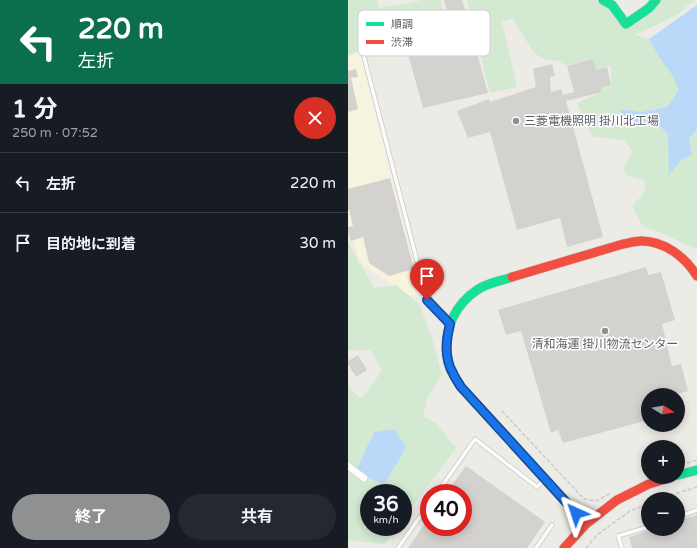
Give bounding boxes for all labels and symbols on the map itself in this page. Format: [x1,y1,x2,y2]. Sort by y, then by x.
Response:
legend [358,10,490,56]
text: 順調 [391,18,413,31]
text: 渋滞 [391,36,413,49]
place label: 三菱電機照明 掛川北工場 [524,114,659,128]
marker: 三菱電機照明 掛川北工場 [511,116,521,126]
pin [410,259,444,300]
marker: 清和海運 掛川物流センター [600,326,610,336]
place label: 清和海運 掛川物流センター [531,337,679,351]
north arrow [641,388,685,432]
speed limit sign: 40 [420,484,472,536]
position arrow [555,492,597,534]

